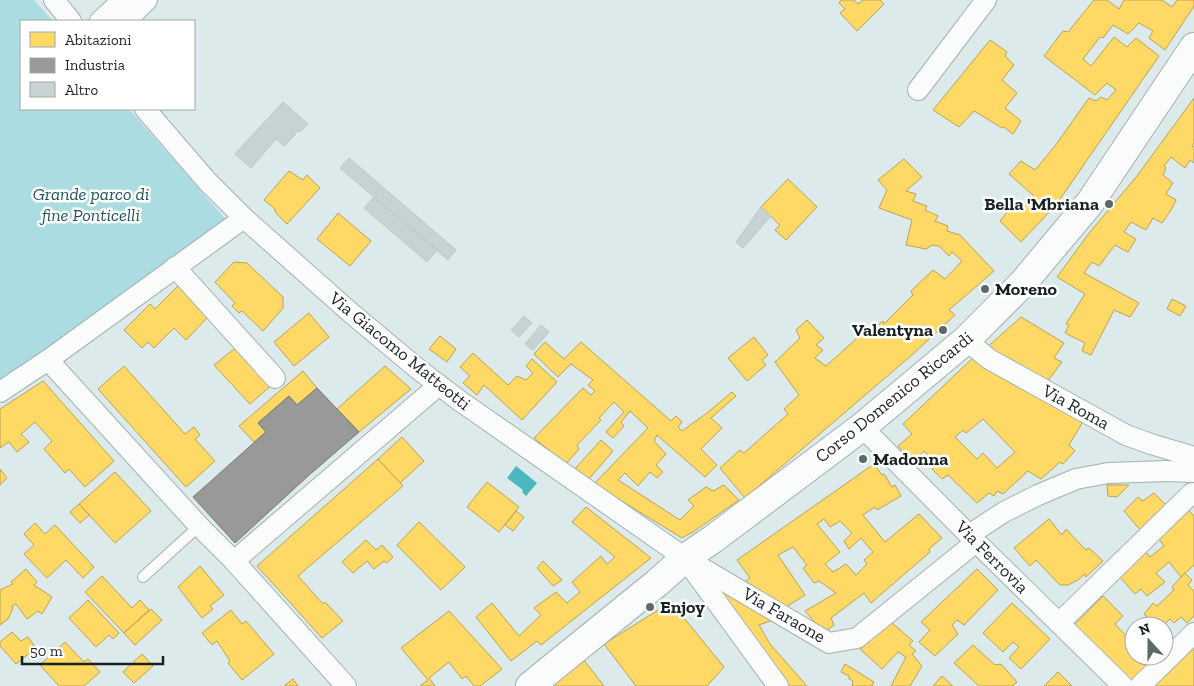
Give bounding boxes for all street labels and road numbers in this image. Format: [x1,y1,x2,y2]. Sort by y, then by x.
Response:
street label: Via Giacomo Matteotti [324,287,475,415]
street label: Corso Domenico Riccardi [811,327,977,467]
street label: Via Roma [1038,379,1114,435]
street label: Via Ferrovia [950,515,1033,598]
street label: Via Faraone [738,582,829,647]

